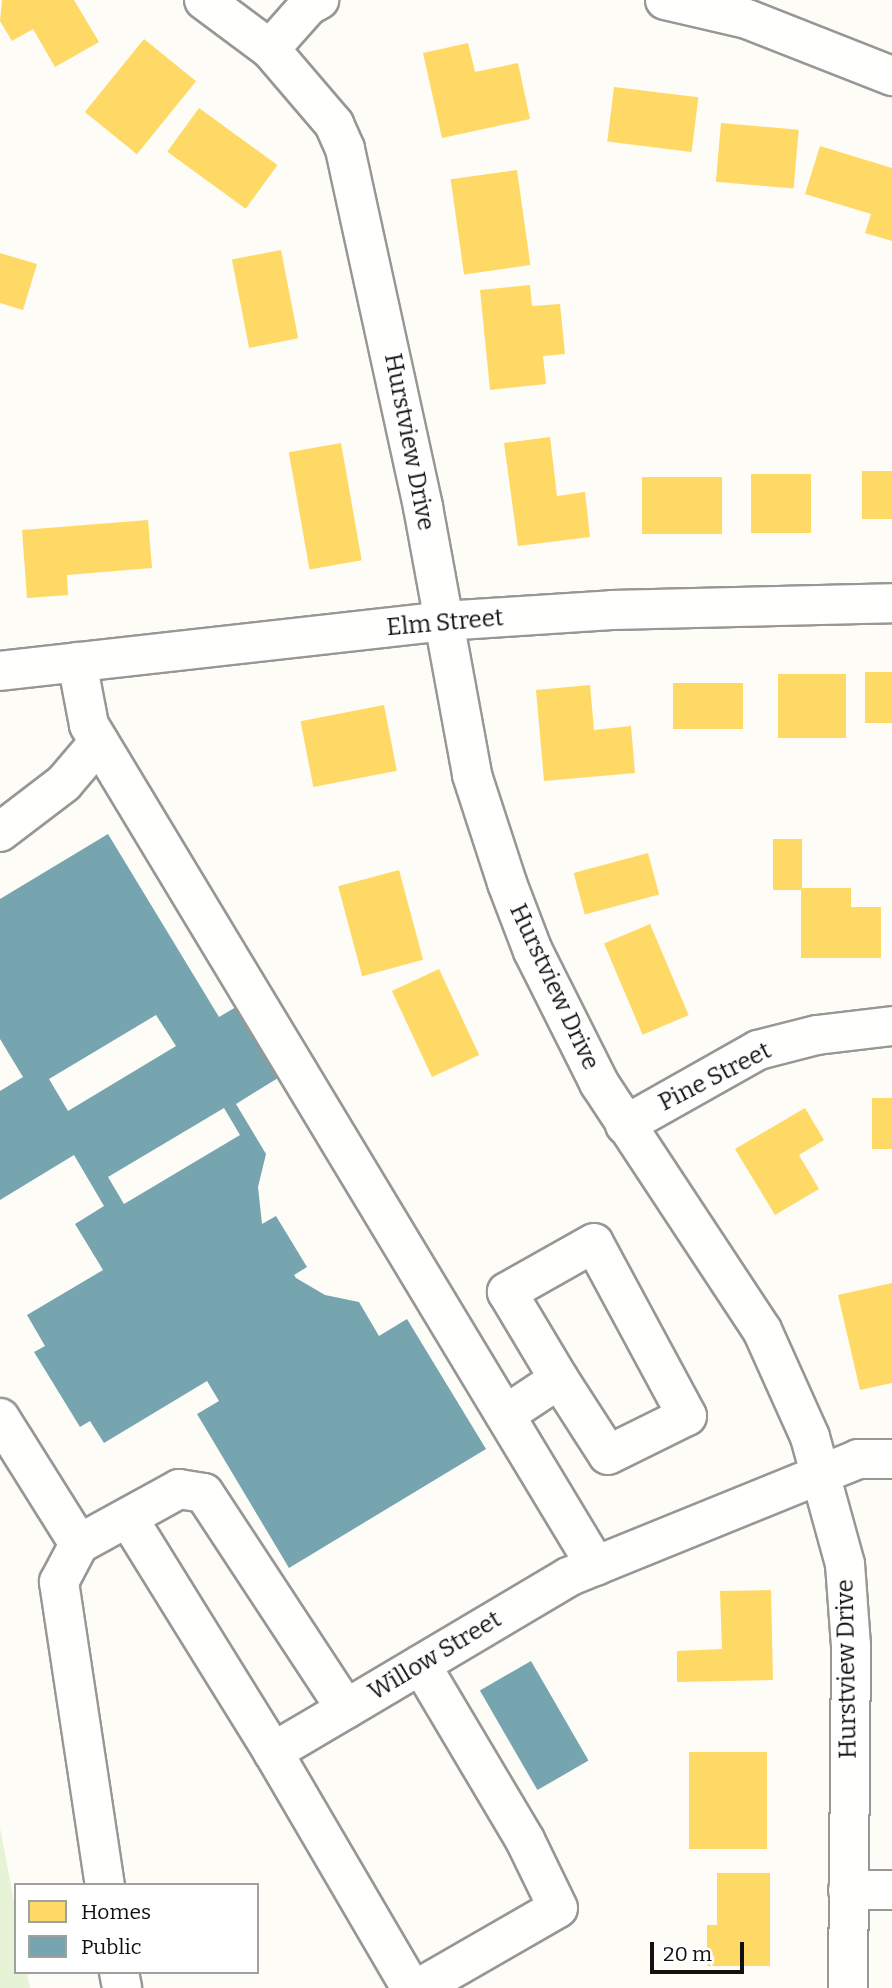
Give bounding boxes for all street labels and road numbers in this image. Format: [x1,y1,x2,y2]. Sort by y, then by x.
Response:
street label: Hurstview Drive [378,351,440,533]
street label: Elm Street [385,604,505,642]
street label: Hurstview Drive [503,900,605,1074]
street label: Pine Street [654,1036,776,1118]
street label: Hurstview Drive [831,1579,863,1759]
street label: Willow Street [363,1605,507,1707]

